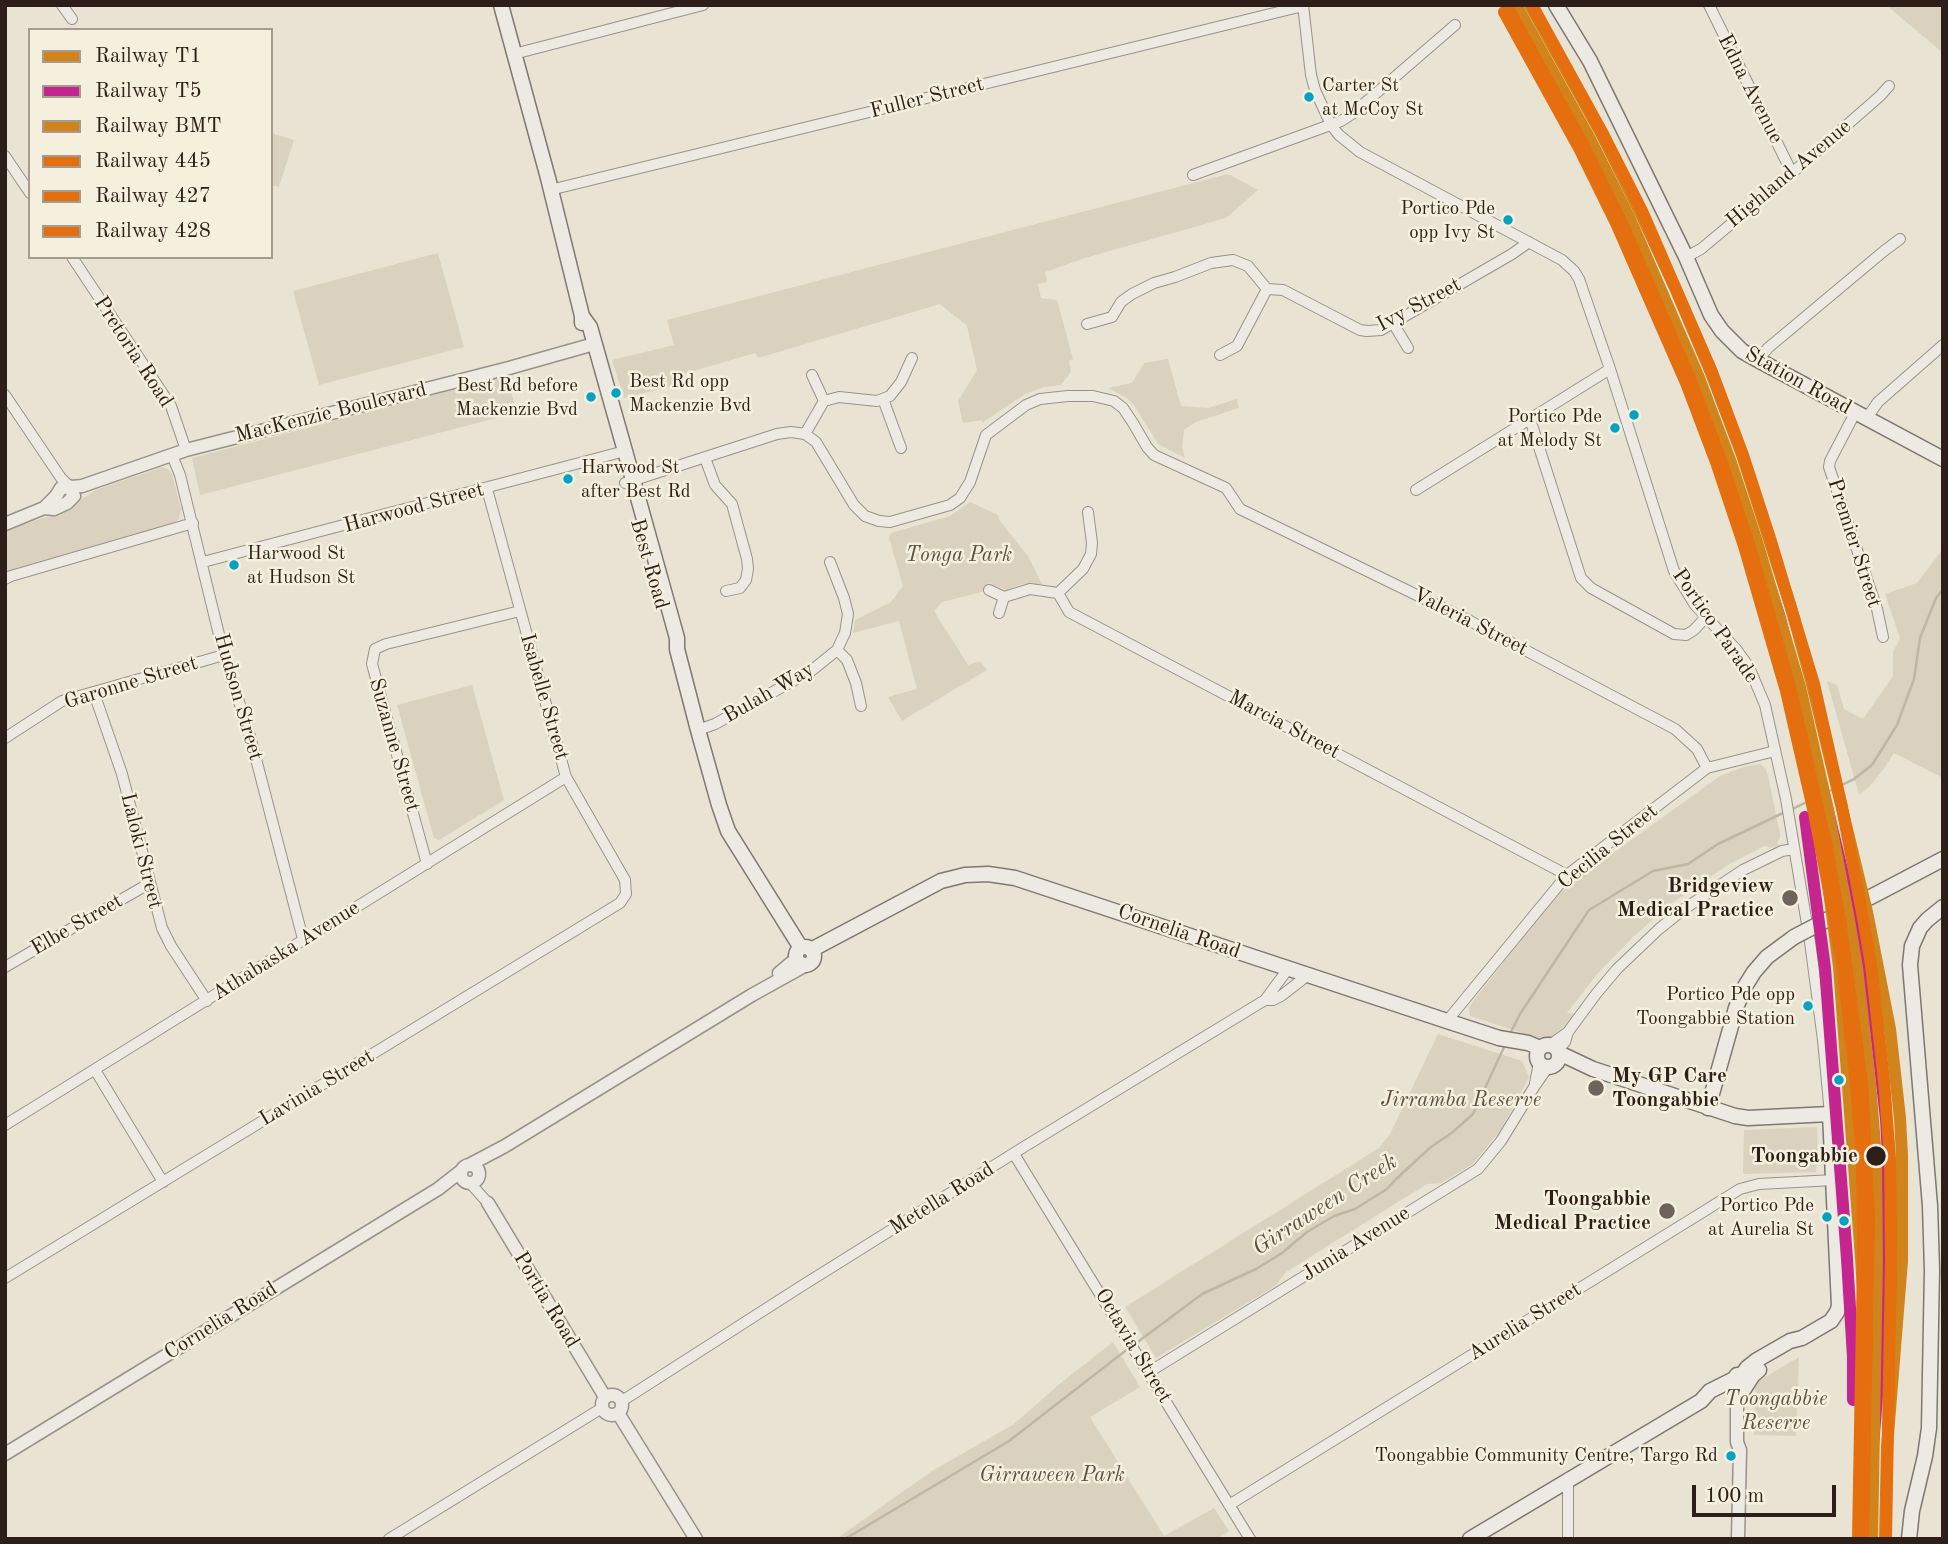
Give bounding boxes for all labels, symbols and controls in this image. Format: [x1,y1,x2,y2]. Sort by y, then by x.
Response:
legend [28,28,273,259]
street label: Edna Avenue [1712,30,1788,148]
text: Railway T1 [95,46,202,67]
street label: Fuller Street [867,72,987,124]
place label: Carter St at McCoy St [1322,75,1424,119]
text: Railway T5 [95,81,202,102]
marker: Carter St at McCoy St [1302,90,1316,104]
street label: Highland Avenue [1721,114,1857,234]
text: Railway BMT [95,116,222,137]
text: Railway 445 [95,151,211,172]
text: Railway 427 [95,186,211,207]
place label: Portico Pde opp Ivy St [1400,198,1495,242]
marker: Portico Pde opp Ivy St [1501,213,1515,227]
text: Railway 428 [95,221,211,242]
street label: Ivy Street [1372,272,1466,338]
street label: Pretoria Road [88,292,178,412]
street label: Station Road [1740,341,1856,421]
place label: Best Rd opp Mackenzie Bvd [629,371,751,415]
place label: Best Rd before Mackenzie Bvd [456,375,578,419]
street label: MacKenzie Boulevard [233,377,429,449]
marker: Best Rd opp Mackenzie Bvd [609,386,623,400]
marker: Best Rd before Mackenzie Bvd [584,390,598,404]
place label: Portico Pde at Melody St [1498,406,1602,450]
unlabelled marker [1627,408,1641,422]
marker: Portico Pde at Melody St [1608,421,1622,435]
place label: Harwood St after Best Rd [581,457,691,501]
marker: Harwood St after Best Rd [561,472,575,486]
street label: Premier Street [1821,475,1887,611]
street label: Harwood Street [341,477,487,539]
street label: Best Road [624,516,674,612]
park label: Tonga Park [906,542,1012,568]
place label: Harwood St at Hudson St [247,543,355,587]
marker: Harwood St at Hudson St [227,558,241,572]
street label: Portico Parade [1666,564,1764,688]
street label: Valeria Street [1408,582,1532,662]
street label: Hudson Street [208,631,268,763]
street label: Isabelle Street [514,631,574,763]
street label: Garonne Street [61,651,201,715]
street label: Bulah Way [719,657,819,729]
street label: Suzanne Street [363,675,425,815]
street label: Marcia Street [1224,685,1344,765]
street label: Laloki Street [114,790,168,912]
street label: Cecilia Street [1553,799,1663,895]
place label: Bridgeview Medical Practice [1617,873,1774,923]
marker: Bridgeview Medical Practice [1780,888,1800,908]
street label: Elbe Street [26,889,128,961]
street label: Athabaska Avenue [208,895,364,1007]
street label: Cornelia Road [1114,899,1244,965]
place label: Portico Pde opp Toongabbie Station [1636,984,1795,1028]
marker: Portico Pde opp Toongabbie Station [1801,999,1815,1013]
street label: Lavinia Street [255,1044,379,1132]
place label: My GP Care Toongabbie [1612,1063,1727,1113]
unlabelled marker [1832,1073,1846,1087]
marker: My GP Care Toongabbie [1586,1078,1606,1098]
park label: Jirramba Reserve [1381,1087,1541,1113]
place label: Toongabbie [1751,1143,1858,1169]
marker: Toongabbie [1864,1144,1888,1168]
water label: Girraween Creek [1247,1148,1403,1262]
street label: Metella Road [885,1157,999,1241]
place label: Toongabbie Medical Practice [1494,1186,1651,1236]
place label: Portico Pde at Aurelia St [1708,1195,1814,1239]
street label: Junia Avenue [1297,1201,1415,1287]
marker: Toongabbie Medical Practice [1657,1201,1677,1221]
marker: Portico Pde at Aurelia St [1820,1210,1834,1224]
unlabelled marker [1837,1214,1851,1228]
street label: Portia Road [507,1247,585,1353]
street label: Cornelia Road [160,1276,282,1366]
street label: Aurelia Street [1464,1277,1586,1367]
street label: Octavia Street [1089,1284,1177,1408]
park label: Toongabbie Reserve [1724,1386,1828,1436]
place label: Toongabbie Community Centre, Targo Rd [1375,1445,1718,1467]
marker: Toongabbie Community Centre, Targo Rd [1724,1449,1738,1463]
park label: Girraween Park [979,1462,1125,1488]
scale bar [1696,1470,1840,1514]
text: 100 m [1705,1486,1764,1507]

